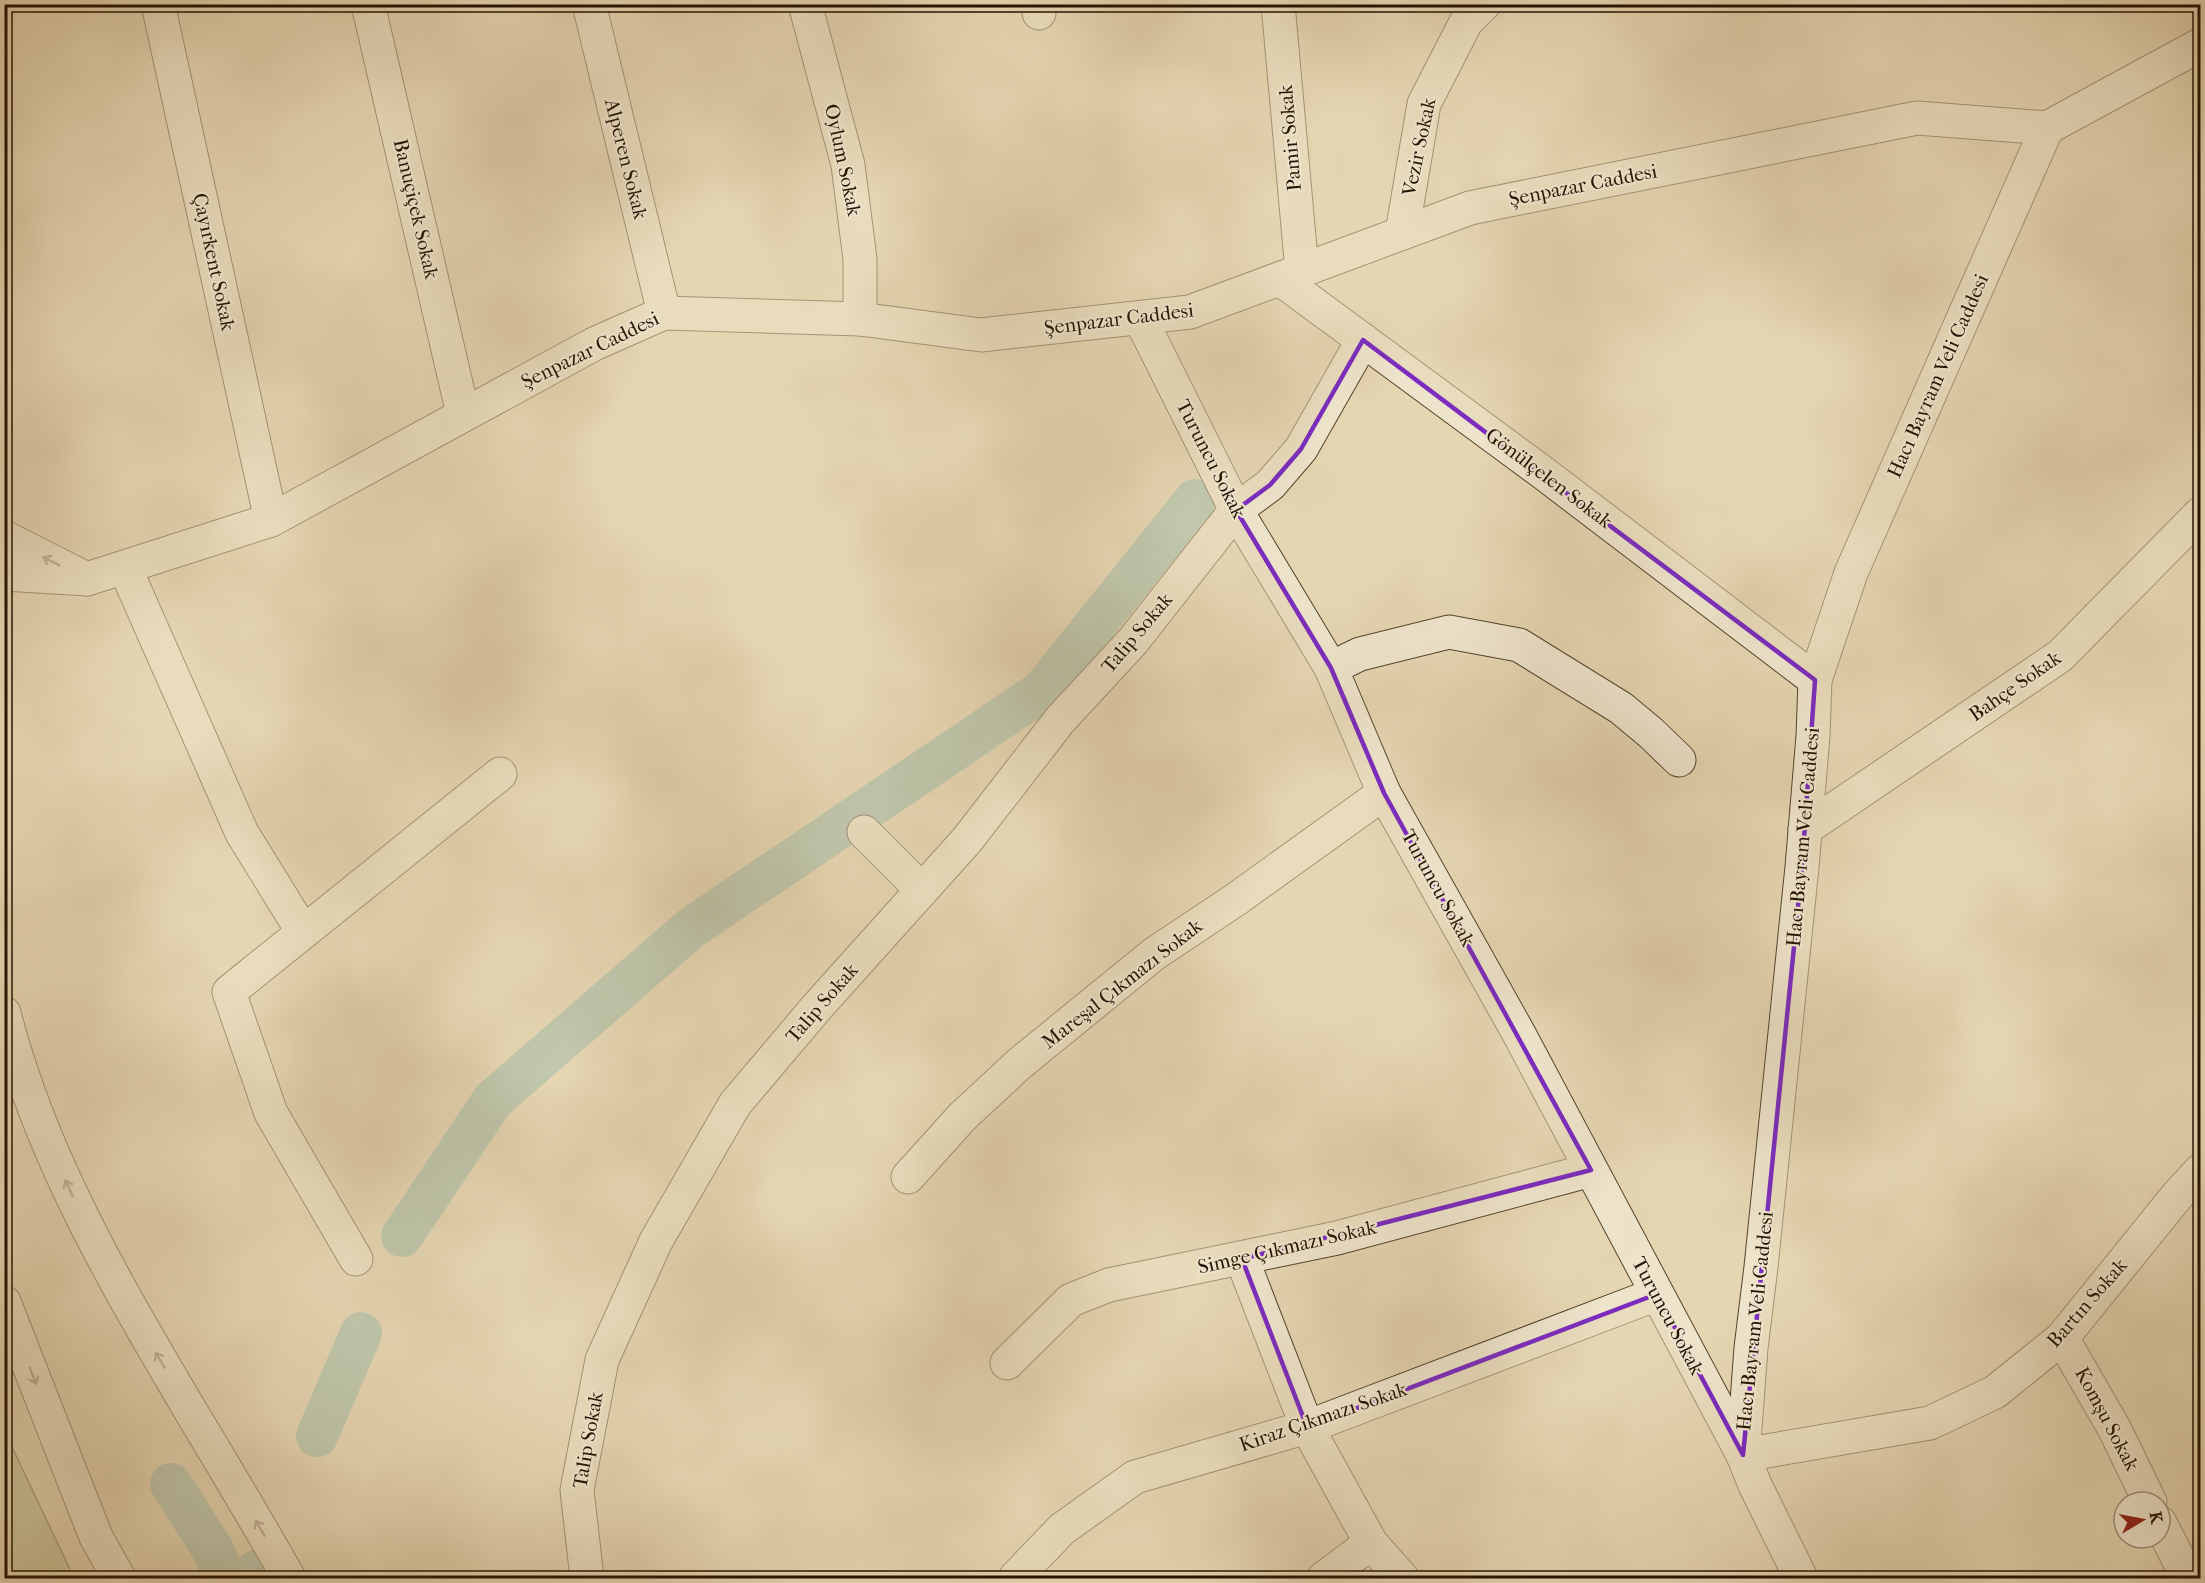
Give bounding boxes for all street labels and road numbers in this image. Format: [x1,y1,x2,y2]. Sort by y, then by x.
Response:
street label: Pamir Sokak [1274,83,1306,192]
street label: Alperen Sokak [600,95,652,222]
street label: Vezir Sokak [1397,95,1441,199]
street label: Oylum Sokak [820,102,866,219]
street label: Banuçiçek Sokak [389,137,443,282]
street label: Şenpazar Caddesi [1507,159,1659,211]
street label: Çayırkent Sokak [187,191,240,334]
street label: Hacı Bayram Veli Caddesi [1883,271,1993,481]
street label: Şenpazar Caddesi [1043,298,1195,340]
street label: Şenpazar Caddesi [517,307,663,393]
street label: Turuncu Sokak [1171,396,1251,523]
street label: Gönülçelen Sokak [1481,423,1617,533]
street label: Talip Sokak [1097,588,1178,678]
street label: Bahçe Sokak [1965,646,2066,726]
street label: Hacı Bayram Veli Caddesi [1782,726,1824,948]
street label: Turuncu Sokak [1396,825,1480,951]
street label: Mareşal Çıkmazı Sokak [1037,914,1208,1055]
street label: Talip Sokak [781,958,863,1047]
street label: Hacı Bayram Veli Caddesi [1732,1210,1778,1432]
street label: Simge Çıkmazı Sokak [1196,1215,1379,1280]
street label: Turuncu Sokak [1627,1253,1709,1380]
street label: Bartın Sokak [2042,1253,2132,1352]
street label: Komşu Sokak [2070,1363,2144,1475]
street label: Kiraz Çıkmazı Sokak [1236,1377,1411,1457]
street label: Talip Sokak [568,1389,608,1490]

